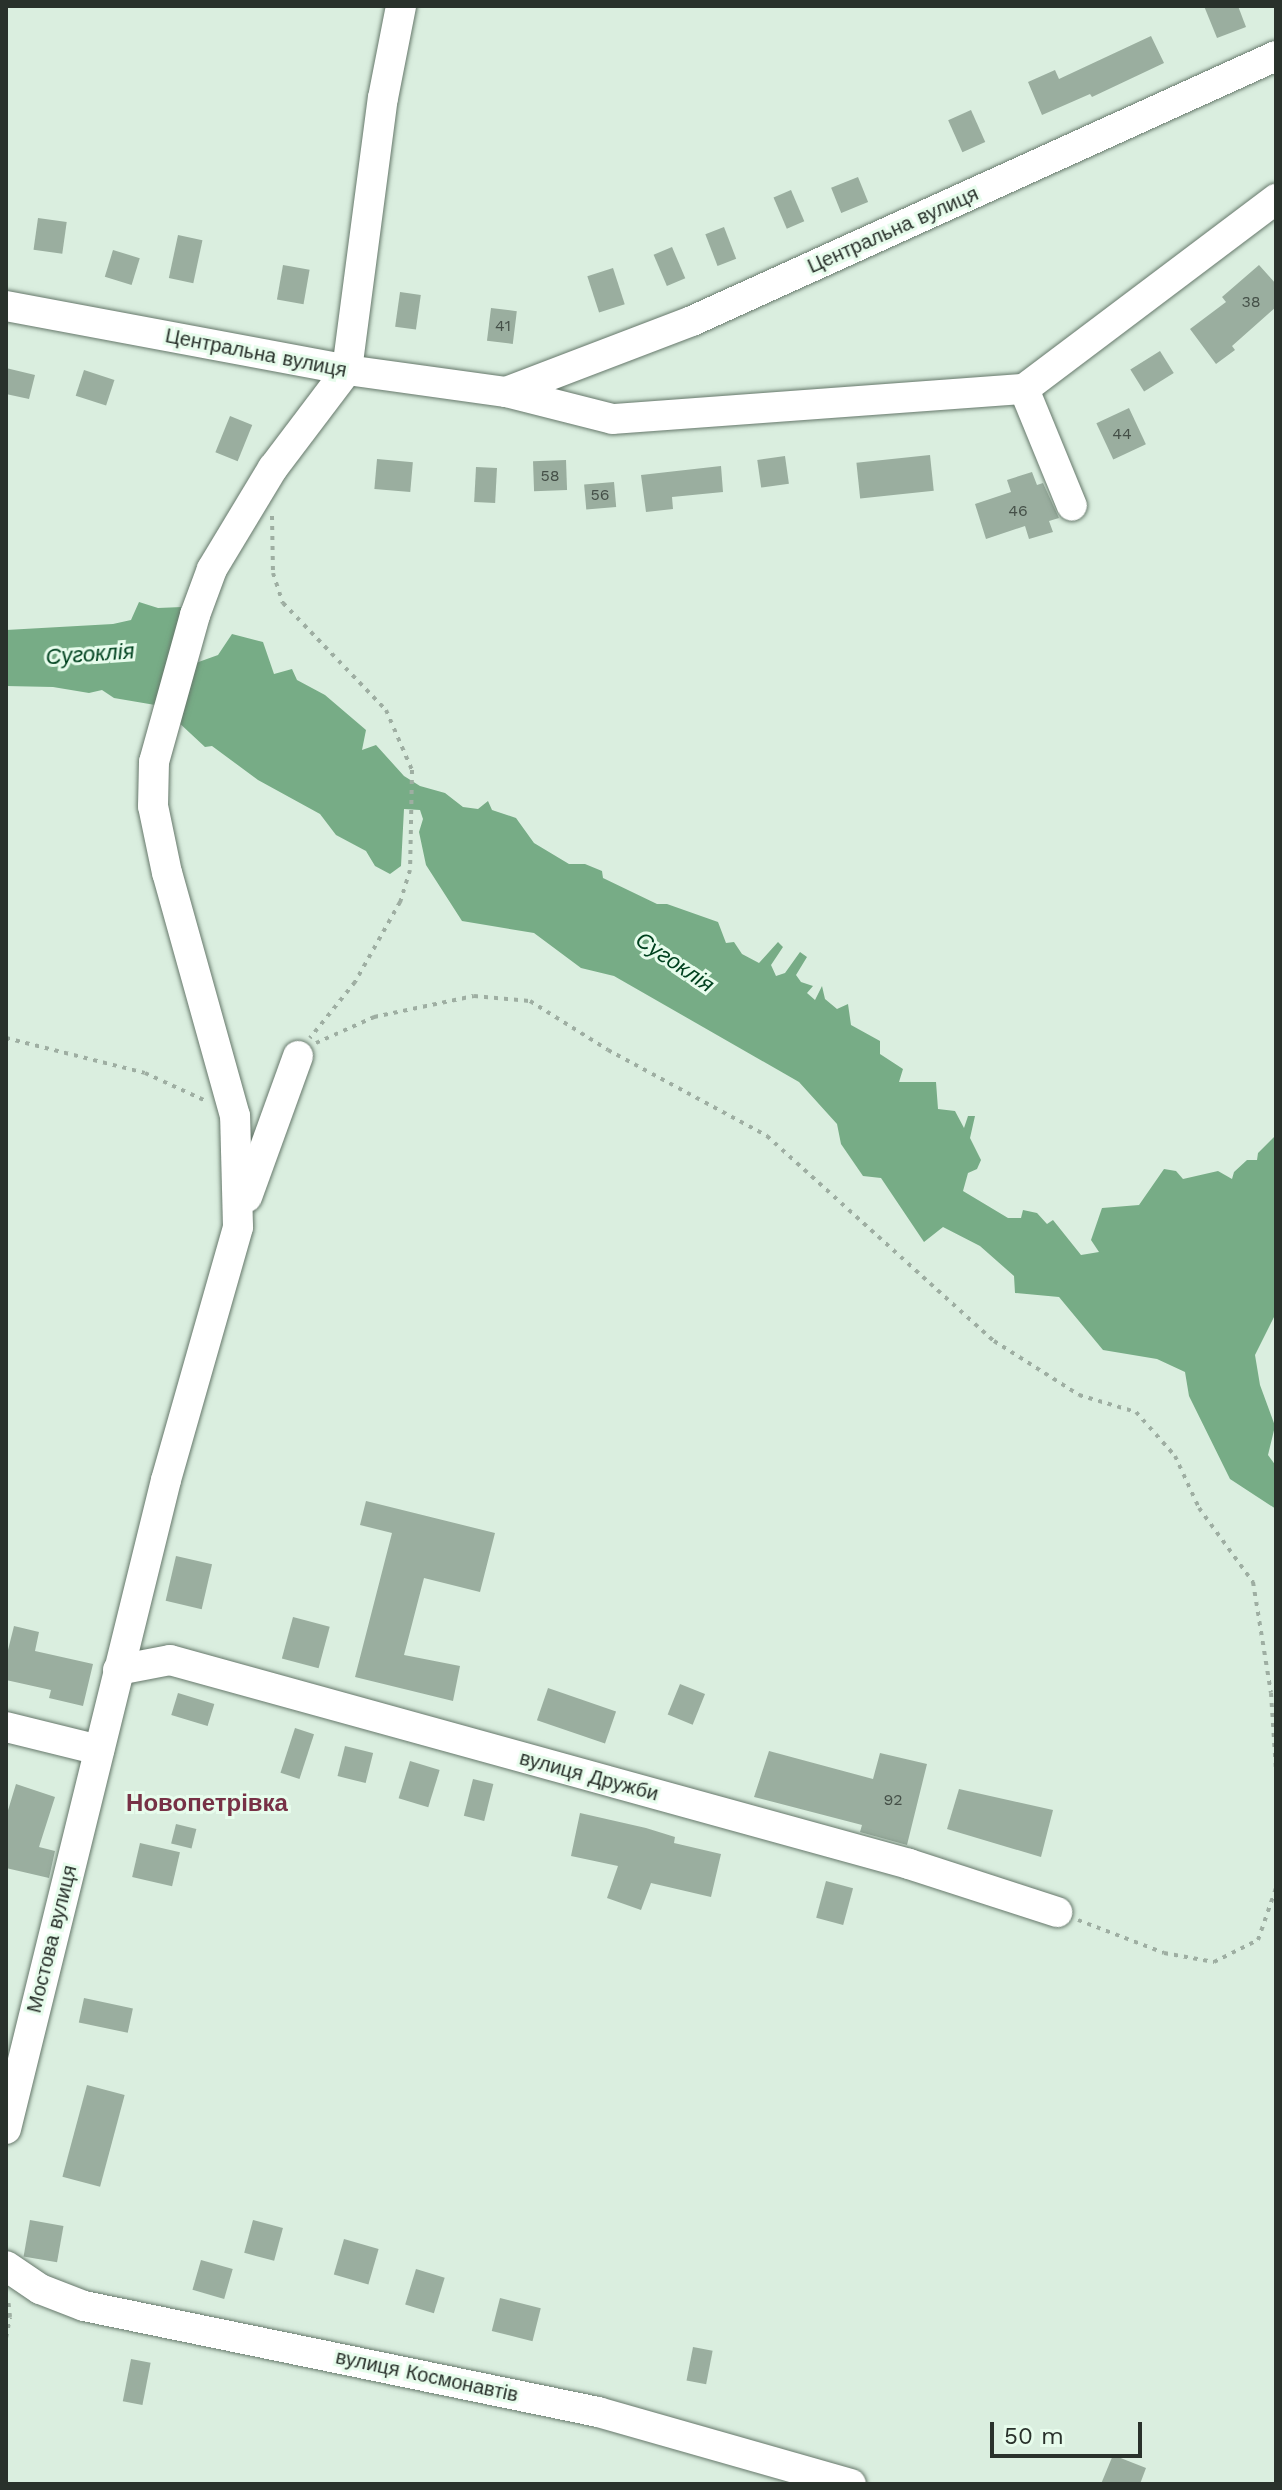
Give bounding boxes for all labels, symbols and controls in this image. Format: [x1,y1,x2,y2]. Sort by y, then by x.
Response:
street label: Центральна вулиця [804,182,982,278]
house number: 38 [1241,292,1261,312]
house number: 41 [495,316,511,336]
street label: Центральна вулиця [163,324,349,382]
house number: 44 [1112,424,1132,444]
house number: 58 [540,466,560,486]
house number: 56 [590,485,610,505]
house number: 46 [1008,501,1028,521]
water label: Сугоклія [45,638,135,670]
water label: Сугоклія [631,926,719,998]
street label: вулиця Дружби [517,1746,661,1806]
district label: Новопетрівка [126,1790,288,1818]
house number: 92 [883,1790,903,1810]
street label: Мостова вулиця [22,1863,82,2015]
street label: вулиця Космонавтів [334,2345,520,2407]
scale bar [994,2406,1146,2456]
text: 50 m [1004,2422,1064,2450]

